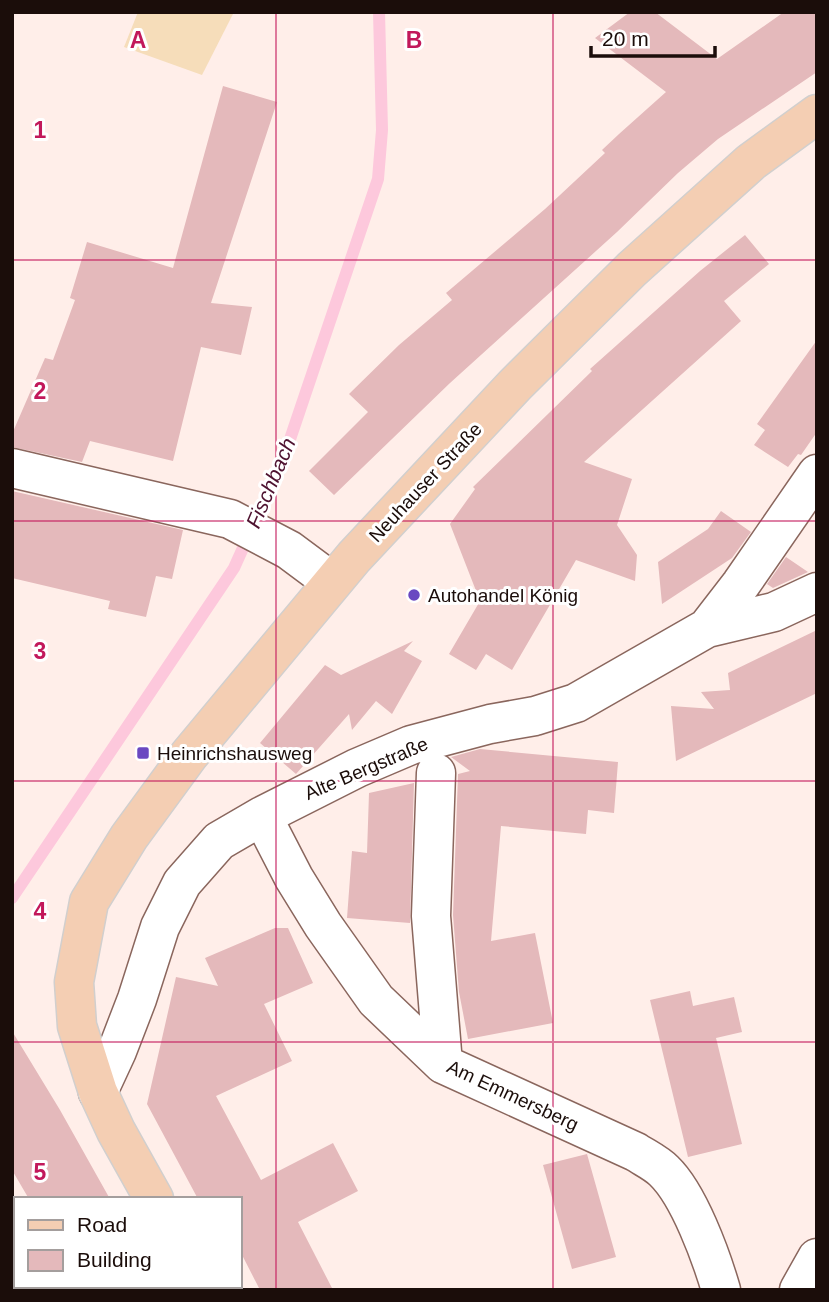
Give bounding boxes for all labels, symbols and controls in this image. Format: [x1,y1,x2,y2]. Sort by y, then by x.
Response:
scale bar [591,14,715,58]
text: A [130,27,146,53]
text: B [406,27,422,53]
text: 20 m [602,27,649,50]
text: 1 [34,117,47,143]
text: 2 [34,378,46,404]
street label: Neuhauser Straße [365,418,486,546]
water label: Fischbach [241,434,300,531]
place label: Autohandel König [428,585,578,606]
marker: Autohandel König [406,587,422,603]
text: 3 [34,638,46,664]
street label: Alte Bergstraße [301,733,431,804]
place label: Heinrichshausweg [157,743,312,764]
marker: Heinrichshausweg [135,745,151,761]
text: 4 [34,898,47,924]
street label: Am Emmersberg [444,1056,582,1135]
text: 5 [34,1159,47,1185]
legend [14,1197,242,1288]
text: Road [77,1213,127,1236]
text: Building [77,1248,152,1271]

